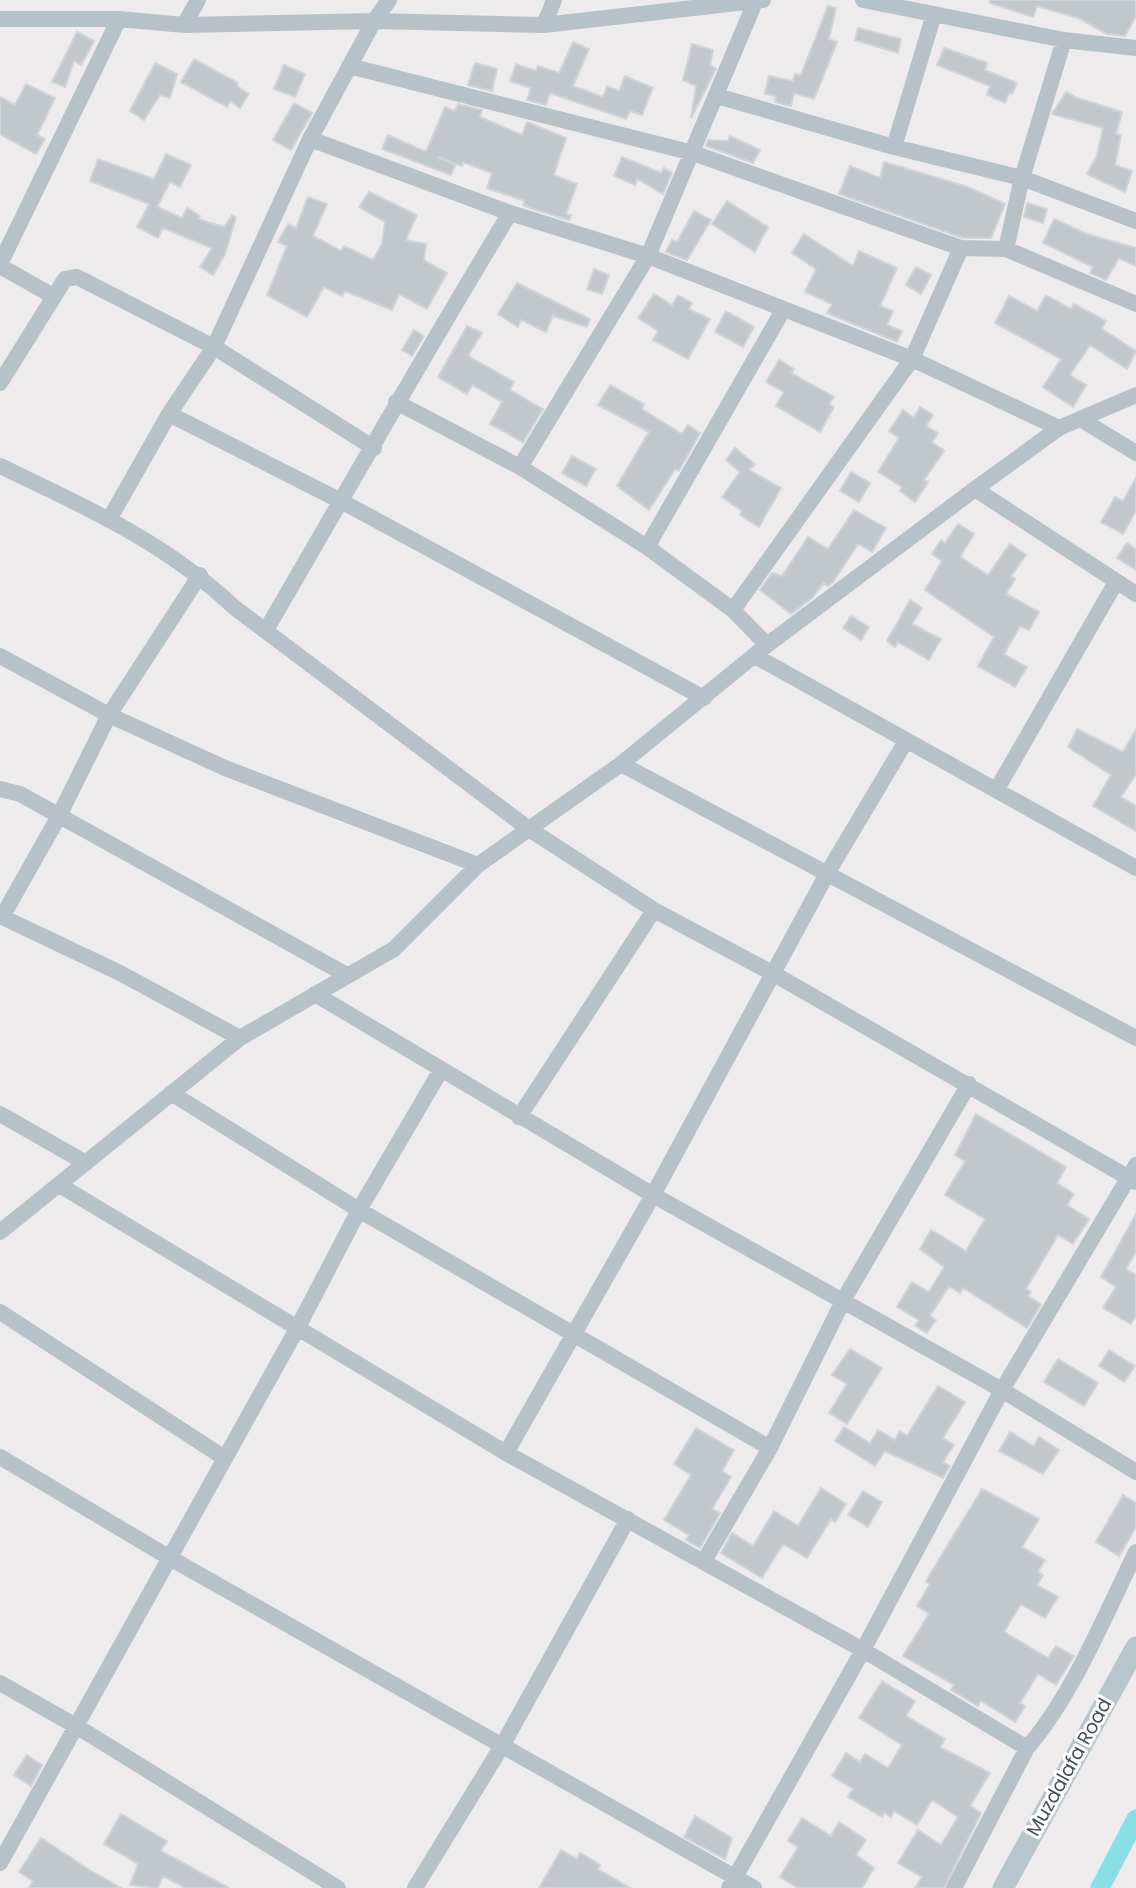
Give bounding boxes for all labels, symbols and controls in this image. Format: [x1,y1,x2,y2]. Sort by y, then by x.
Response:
street label: Muzdalafa Road [1020,1693,1118,1841]

